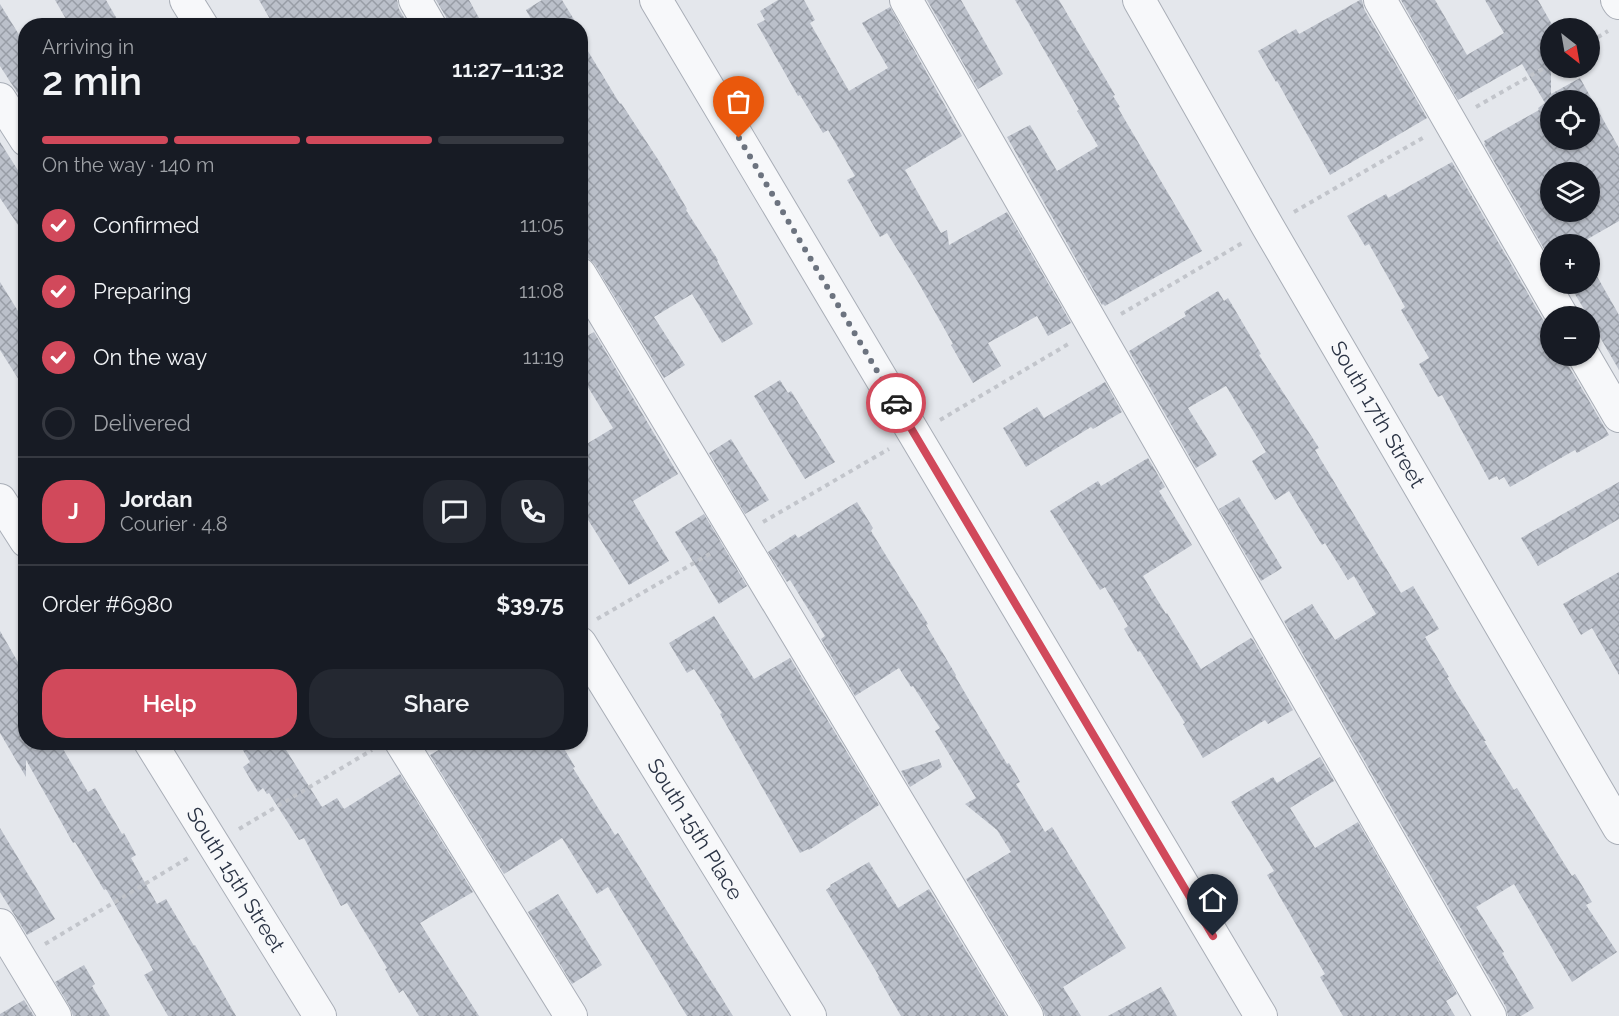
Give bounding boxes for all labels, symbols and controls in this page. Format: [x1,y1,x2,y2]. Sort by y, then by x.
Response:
north arrow [1540,18,1600,78]
map controls [1540,18,1600,366]
text: Arriving in [42,35,134,59]
text: 11:27–11:32 [452,56,564,82]
text: 2 min [42,58,142,104]
pin [713,76,764,138]
icon: bag [722,85,755,118]
button: locate [1540,90,1600,150]
text: On the way · 140 m [42,153,214,177]
button: layers [1540,162,1600,222]
icon: check [42,209,75,242]
text: Confirmed [93,212,200,238]
text: 11:05 [520,213,564,237]
button: + [1540,234,1600,294]
icon: check [42,275,75,308]
text: Preparing [93,278,191,304]
text: 11:08 [519,279,564,303]
button: − [1540,306,1600,366]
street label: South 17th Street [1325,336,1430,492]
icon: check [42,341,75,374]
text: On the way [93,344,207,370]
text: 11:19 [523,345,564,369]
courier [866,373,926,433]
icon: car [880,387,913,420]
text: Delivered [93,410,191,436]
button: chat [423,480,486,543]
button: phone [501,480,564,543]
text: Jordan [120,486,192,512]
text: J [68,498,79,524]
text: Courier · 4.8 [120,512,228,536]
text: Order #6980 [42,591,173,617]
text: $39.75 [496,591,564,617]
button: Help [42,669,297,738]
button: Share [309,669,564,738]
street label: South 15th Place [642,754,748,904]
street label: South 15th Street [182,802,290,956]
pin [1187,874,1238,936]
icon: home [1196,883,1229,916]

